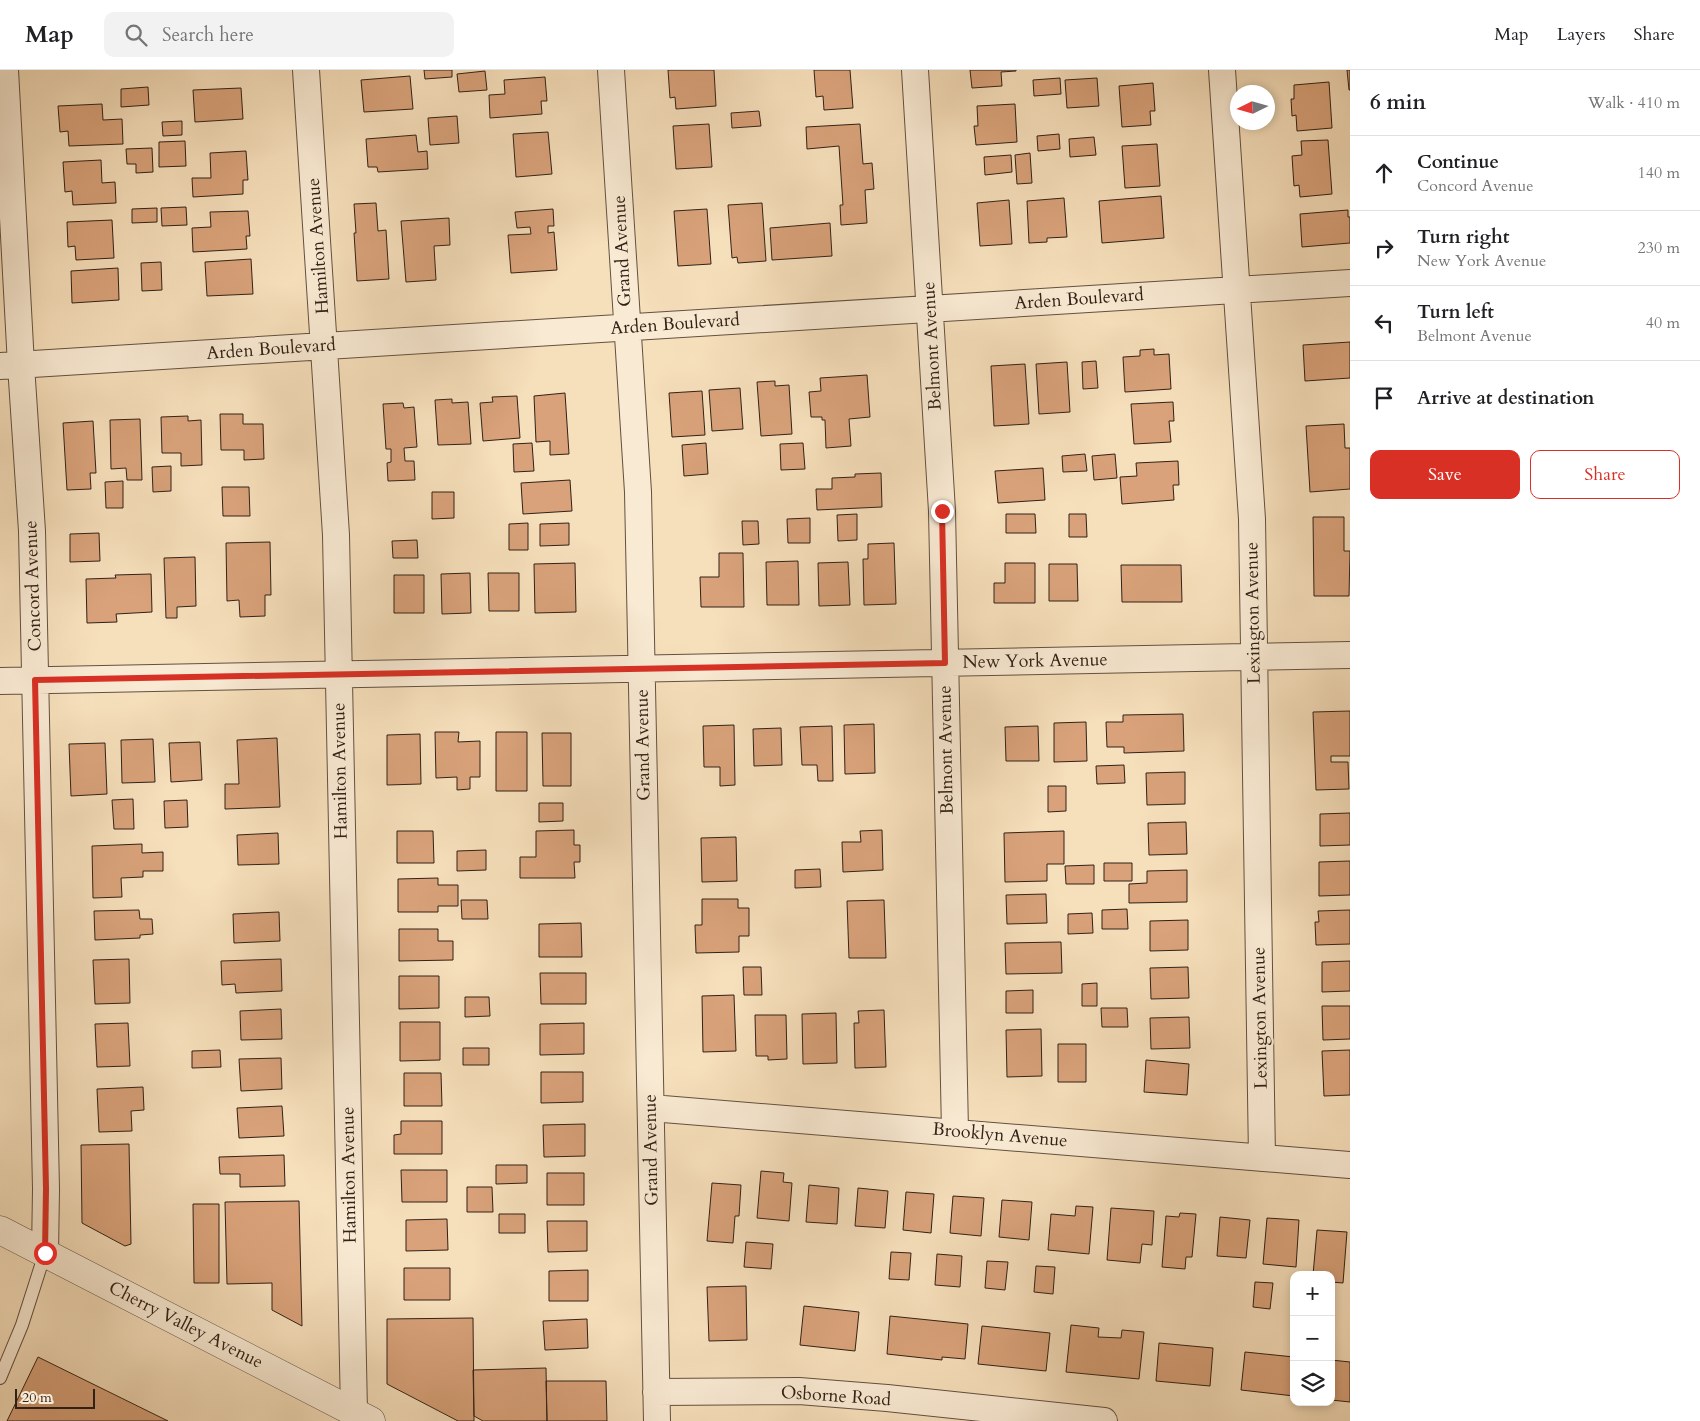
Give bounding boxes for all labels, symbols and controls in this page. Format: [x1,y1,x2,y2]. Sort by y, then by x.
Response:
search box [104,12,454,57]
text: Map [25,18,74,51]
icon: search [122,21,150,49]
text: Search here [162,22,254,48]
text: Map [1494,22,1529,47]
text: Layers [1557,22,1606,47]
text: Share [1634,22,1675,47]
north arrow [1230,85,1275,130]
text: 6 min [1370,88,1426,117]
text: Walk · 410 m [1588,92,1680,114]
text: Continue [1417,149,1499,175]
icon: ahead [1370,159,1398,187]
text: 140 m [1638,162,1680,184]
text: Concord Avenue [1417,175,1533,197]
street label: Hamilton Avenue [301,177,335,315]
street label: Grand Avenue [607,195,637,307]
text: Turn right [1417,224,1509,250]
icon: right [1370,234,1398,262]
text: 230 m [1638,237,1680,259]
text: New York Avenue [1417,250,1546,272]
street label: Belmont Avenue [916,281,948,411]
street label: Arden Boulevard [1013,282,1145,316]
text: Turn left [1417,299,1494,325]
street label: Arden Boulevard [609,307,741,341]
icon: left [1370,309,1398,337]
text: 40 m [1646,312,1680,334]
text: Belmont Avenue [1417,325,1532,347]
street label: Arden Boulevard [205,332,337,366]
icon: arrive [1370,384,1398,412]
text: Arrive at destination [1417,385,1594,411]
button: Save [1370,450,1520,499]
button: Share [1530,450,1680,499]
route end [931,500,954,523]
street label: Concord Avenue [18,520,48,652]
street label: Lexington Avenue [1239,542,1267,684]
street label: New York Avenue [962,647,1108,675]
street label: Belmont Avenue [932,685,960,815]
street label: Grand Avenue [630,689,656,801]
street label: Hamilton Avenue [326,703,354,839]
street label: Lexington Avenue [1246,947,1274,1089]
street label: Grand Avenue [638,1094,664,1206]
street label: Hamilton Avenue [335,1107,363,1243]
street label: Brooklyn Avenue [931,1117,1069,1153]
route start [34,1242,57,1265]
map controls [1290,1271,1335,1406]
button: + [1290,1271,1335,1316]
street label: Cherry Valley Avenue [104,1275,268,1375]
button: − [1290,1316,1335,1361]
button: layers [1290,1361,1335,1406]
street label: Osborne Road [780,1380,892,1412]
scale bar [15,1386,95,1409]
text: 20 m [22,1388,52,1407]

